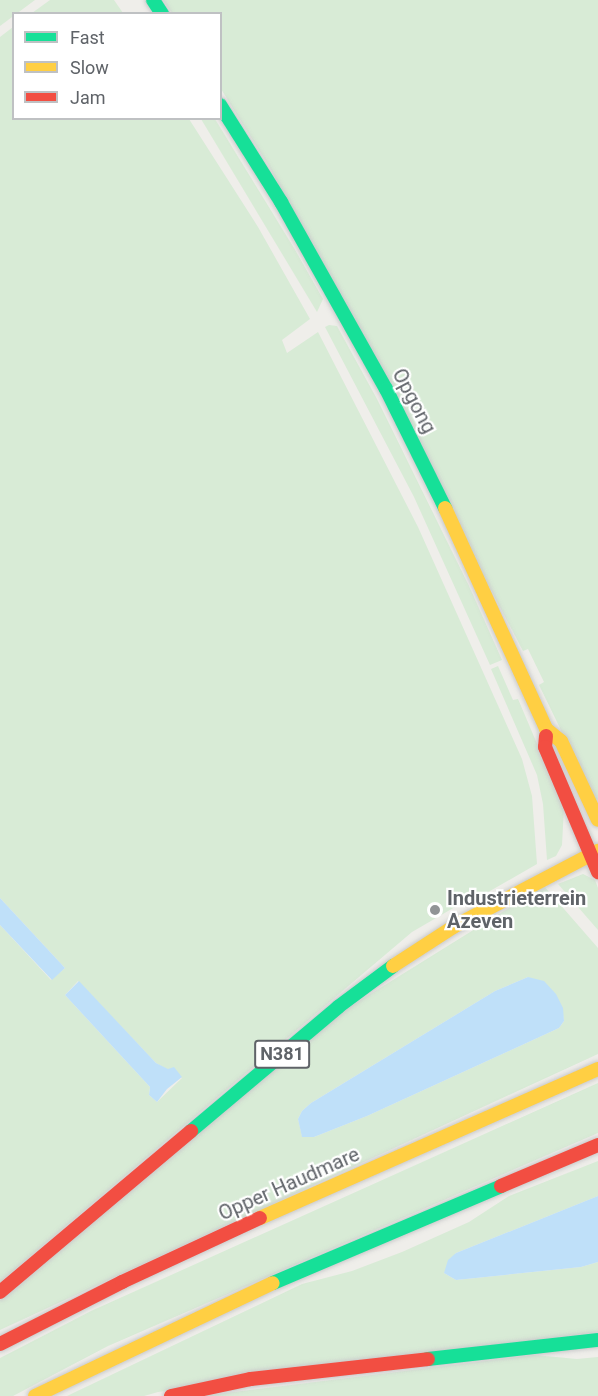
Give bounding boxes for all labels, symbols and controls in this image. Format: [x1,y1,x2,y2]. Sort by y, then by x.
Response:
legend [12,12,222,120]
text: Fast [70,27,105,48]
text: Slow [70,57,109,78]
text: Jam [70,87,106,108]
street label: Opgong [387,365,441,437]
place label: Industrieterrein Azeven [447,886,586,933]
marker: Industrieterrein Azeven [428,903,442,917]
road number: N381 [254,1039,310,1069]
street label: Opper Haudmare [215,1142,363,1226]

